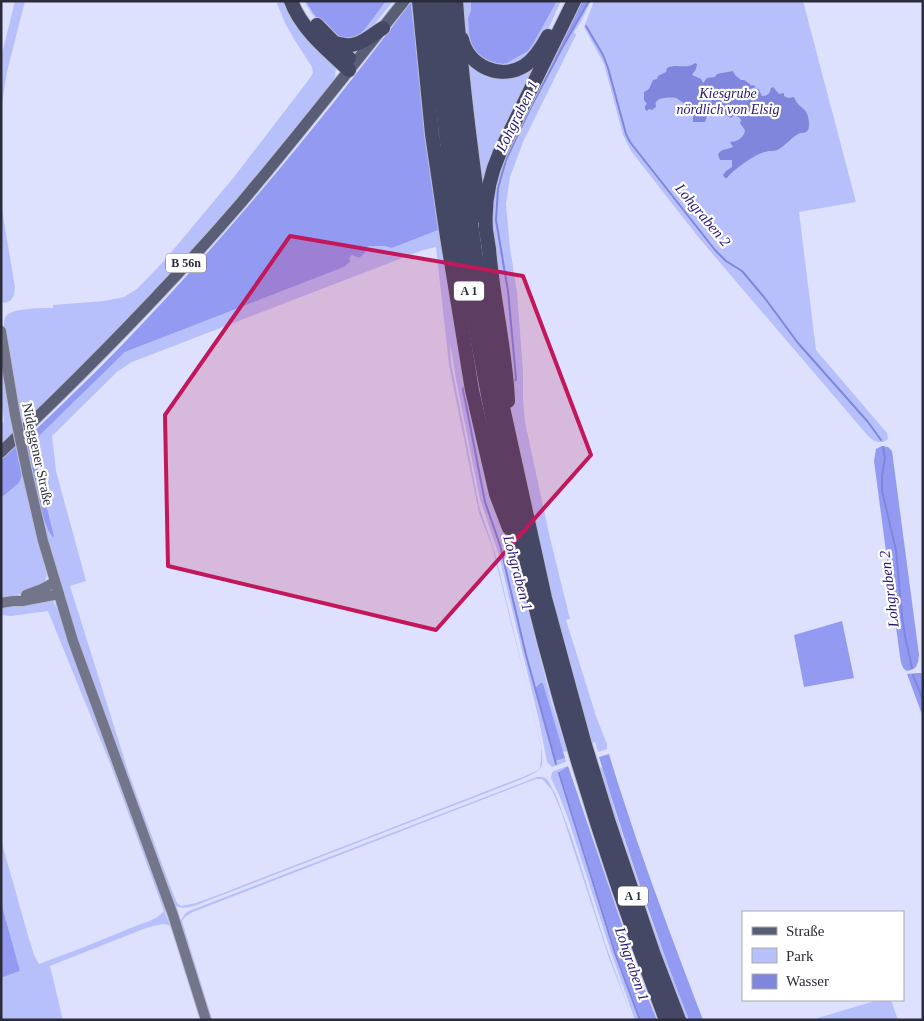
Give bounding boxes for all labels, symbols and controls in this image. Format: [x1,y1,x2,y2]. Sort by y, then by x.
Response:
water label: Lohgraben 1 [492,78,541,155]
park label: Kiesgrube nördlich von Elsig [677,86,779,117]
water label: Lohgraben 2 [671,180,734,250]
road number: B 56n [166,254,206,272]
road number: A 1 [454,282,484,300]
street label: Nideggener Straße [19,401,56,507]
water label: Lohgraben 1 [500,533,536,612]
water label: Lohgraben 2 [876,549,902,629]
road number: A 1 [618,886,648,906]
legend [742,911,904,1001]
text: Straße [786,923,825,939]
water label: Lohgraben 1 [612,924,652,1003]
text: Park [786,948,814,964]
text: Wasser [786,973,829,989]

